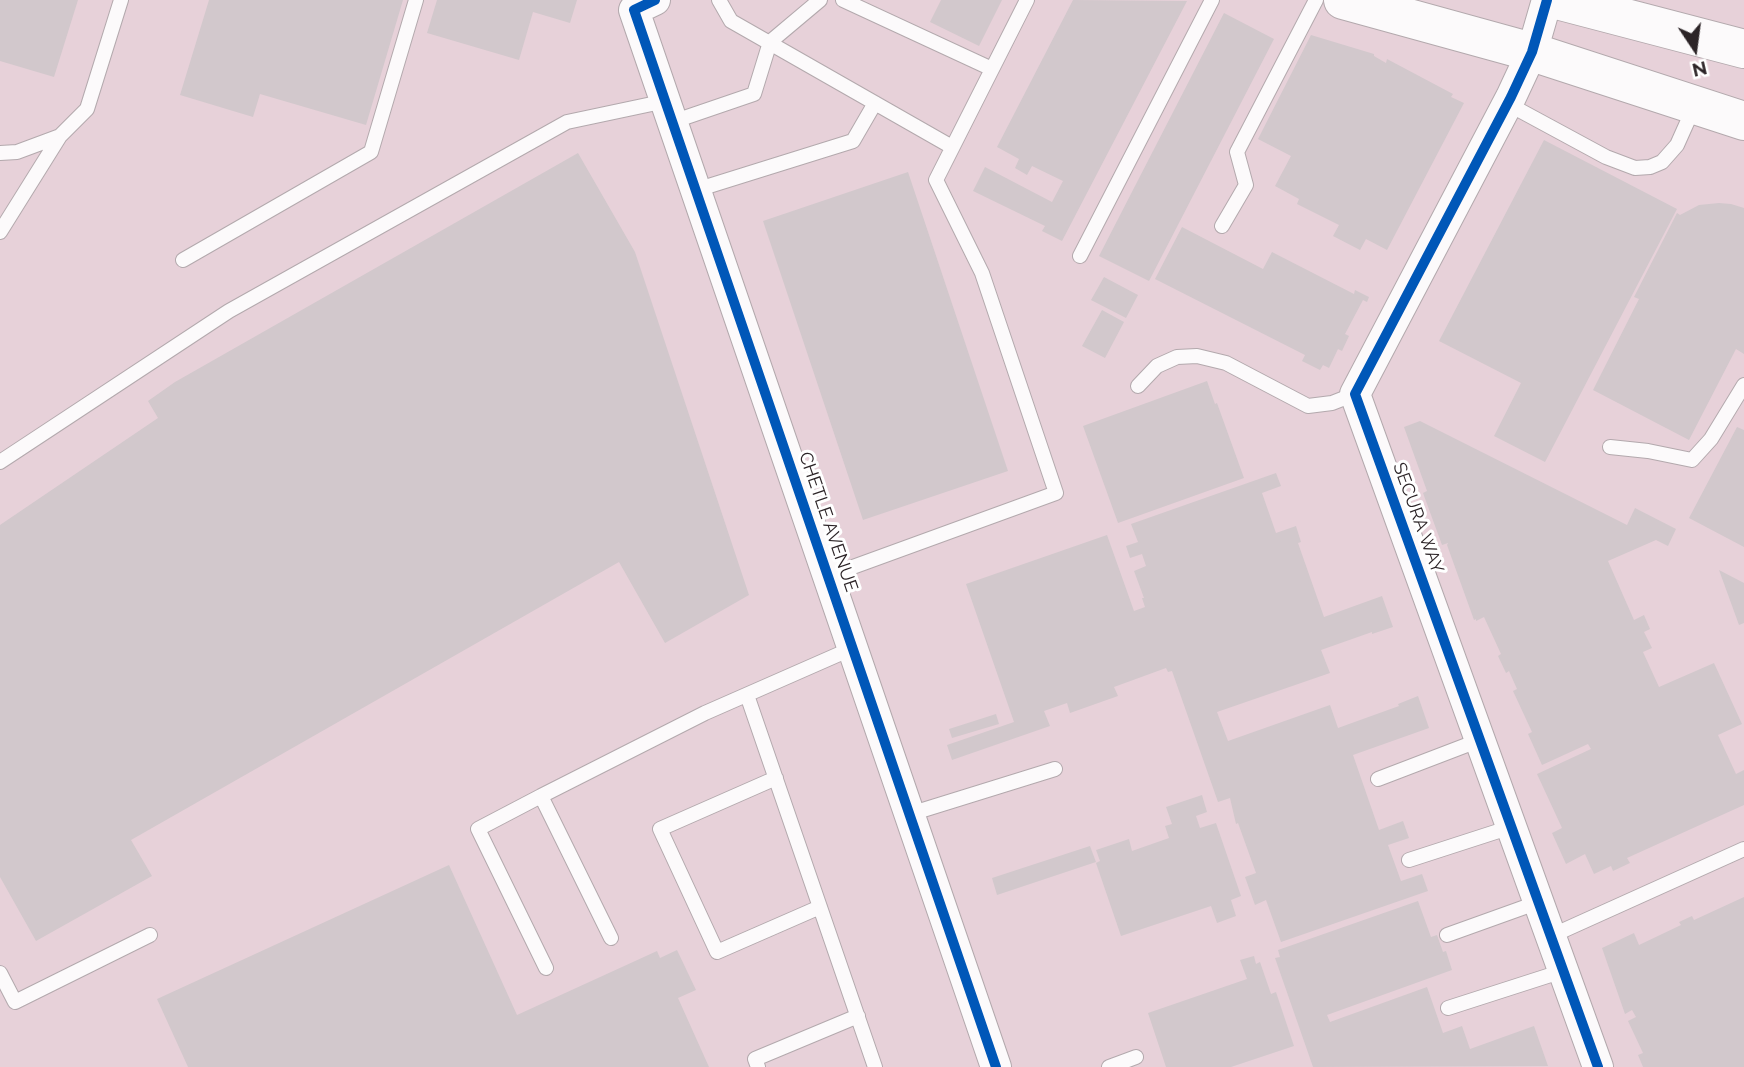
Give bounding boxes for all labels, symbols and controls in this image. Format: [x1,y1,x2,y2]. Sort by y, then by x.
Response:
north arrow [1660,14,1730,84]
text: N [1690,57,1709,82]
street label: CHETLE AVENUE [794,449,862,595]
street label: SECURA WAY [1388,460,1448,576]

